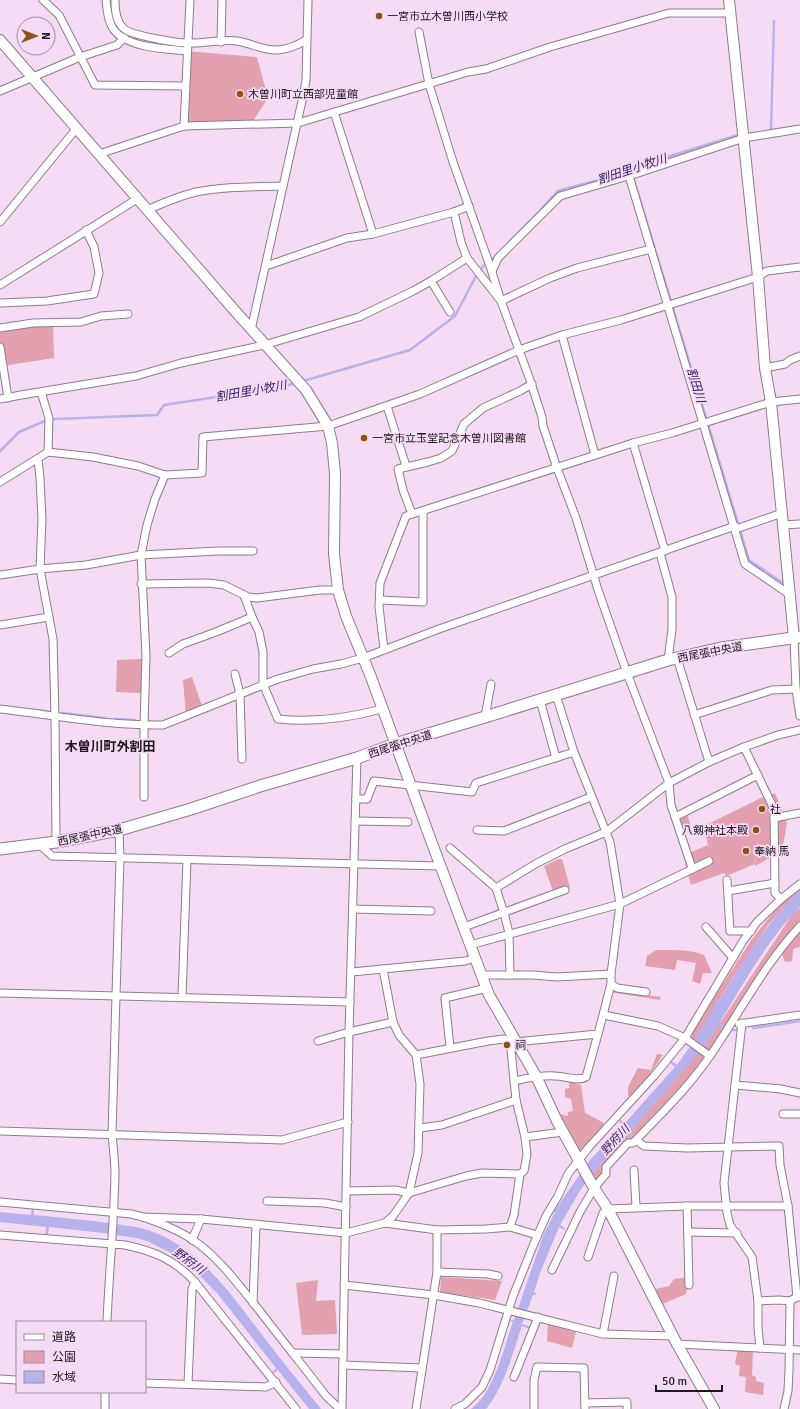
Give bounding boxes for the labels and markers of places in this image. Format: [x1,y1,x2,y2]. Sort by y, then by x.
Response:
place label: 一宮市立木曽川西小学校 [387,10,508,23]
marker: 一宮市立木曽川西小学校 [374,11,384,21]
place label: 木曽川町立西部児童館 [248,88,358,101]
marker: 木曽川町立西部児童館 [235,89,245,99]
place label: 一宮市立玉堂記念木曽川図書館 [372,432,526,445]
marker: 一宮市立玉堂記念木曽川図書館 [359,433,369,443]
place label: 社 [770,803,781,816]
marker: 社 [757,804,767,814]
place label: 八剱神社本殿 [682,824,748,837]
marker: 八剱神社本殿 [751,825,761,835]
place label: 奉納 馬 [754,845,789,858]
marker: 奉納 馬 [741,846,751,856]
place label: 祠 [515,1039,526,1052]
marker: 祠 [502,1040,512,1050]

